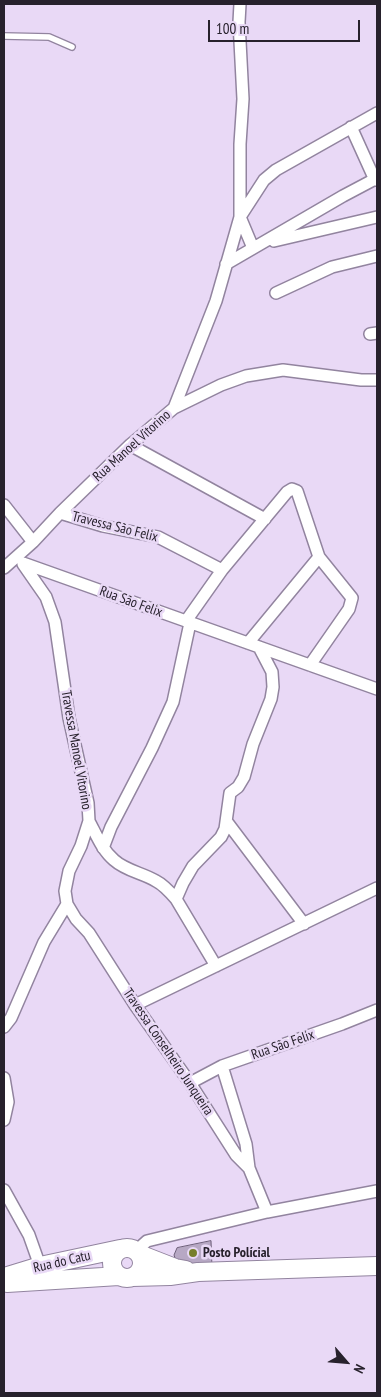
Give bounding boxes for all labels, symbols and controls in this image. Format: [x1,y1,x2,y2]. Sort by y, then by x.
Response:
scale bar [211,10,364,42]
text: 100 m [216,19,249,38]
street label: Rua Manoel Vitorino [90,407,174,485]
street label: Travessa São Felix [70,508,160,546]
street label: Rua São Felix [97,583,165,621]
street label: Travessa Manoel Vitorino [57,689,95,811]
street label: Travessa Conselheiro Junqueira [119,985,217,1119]
street label: Rua São Felix [249,1026,317,1064]
place label: Posto Polícial [203,1245,270,1261]
street label: Rua do Catu [32,1247,92,1277]
marker: Posto Polícial [187,1247,199,1259]
north arrow [321,1337,371,1387]
text: N [350,1361,369,1376]

